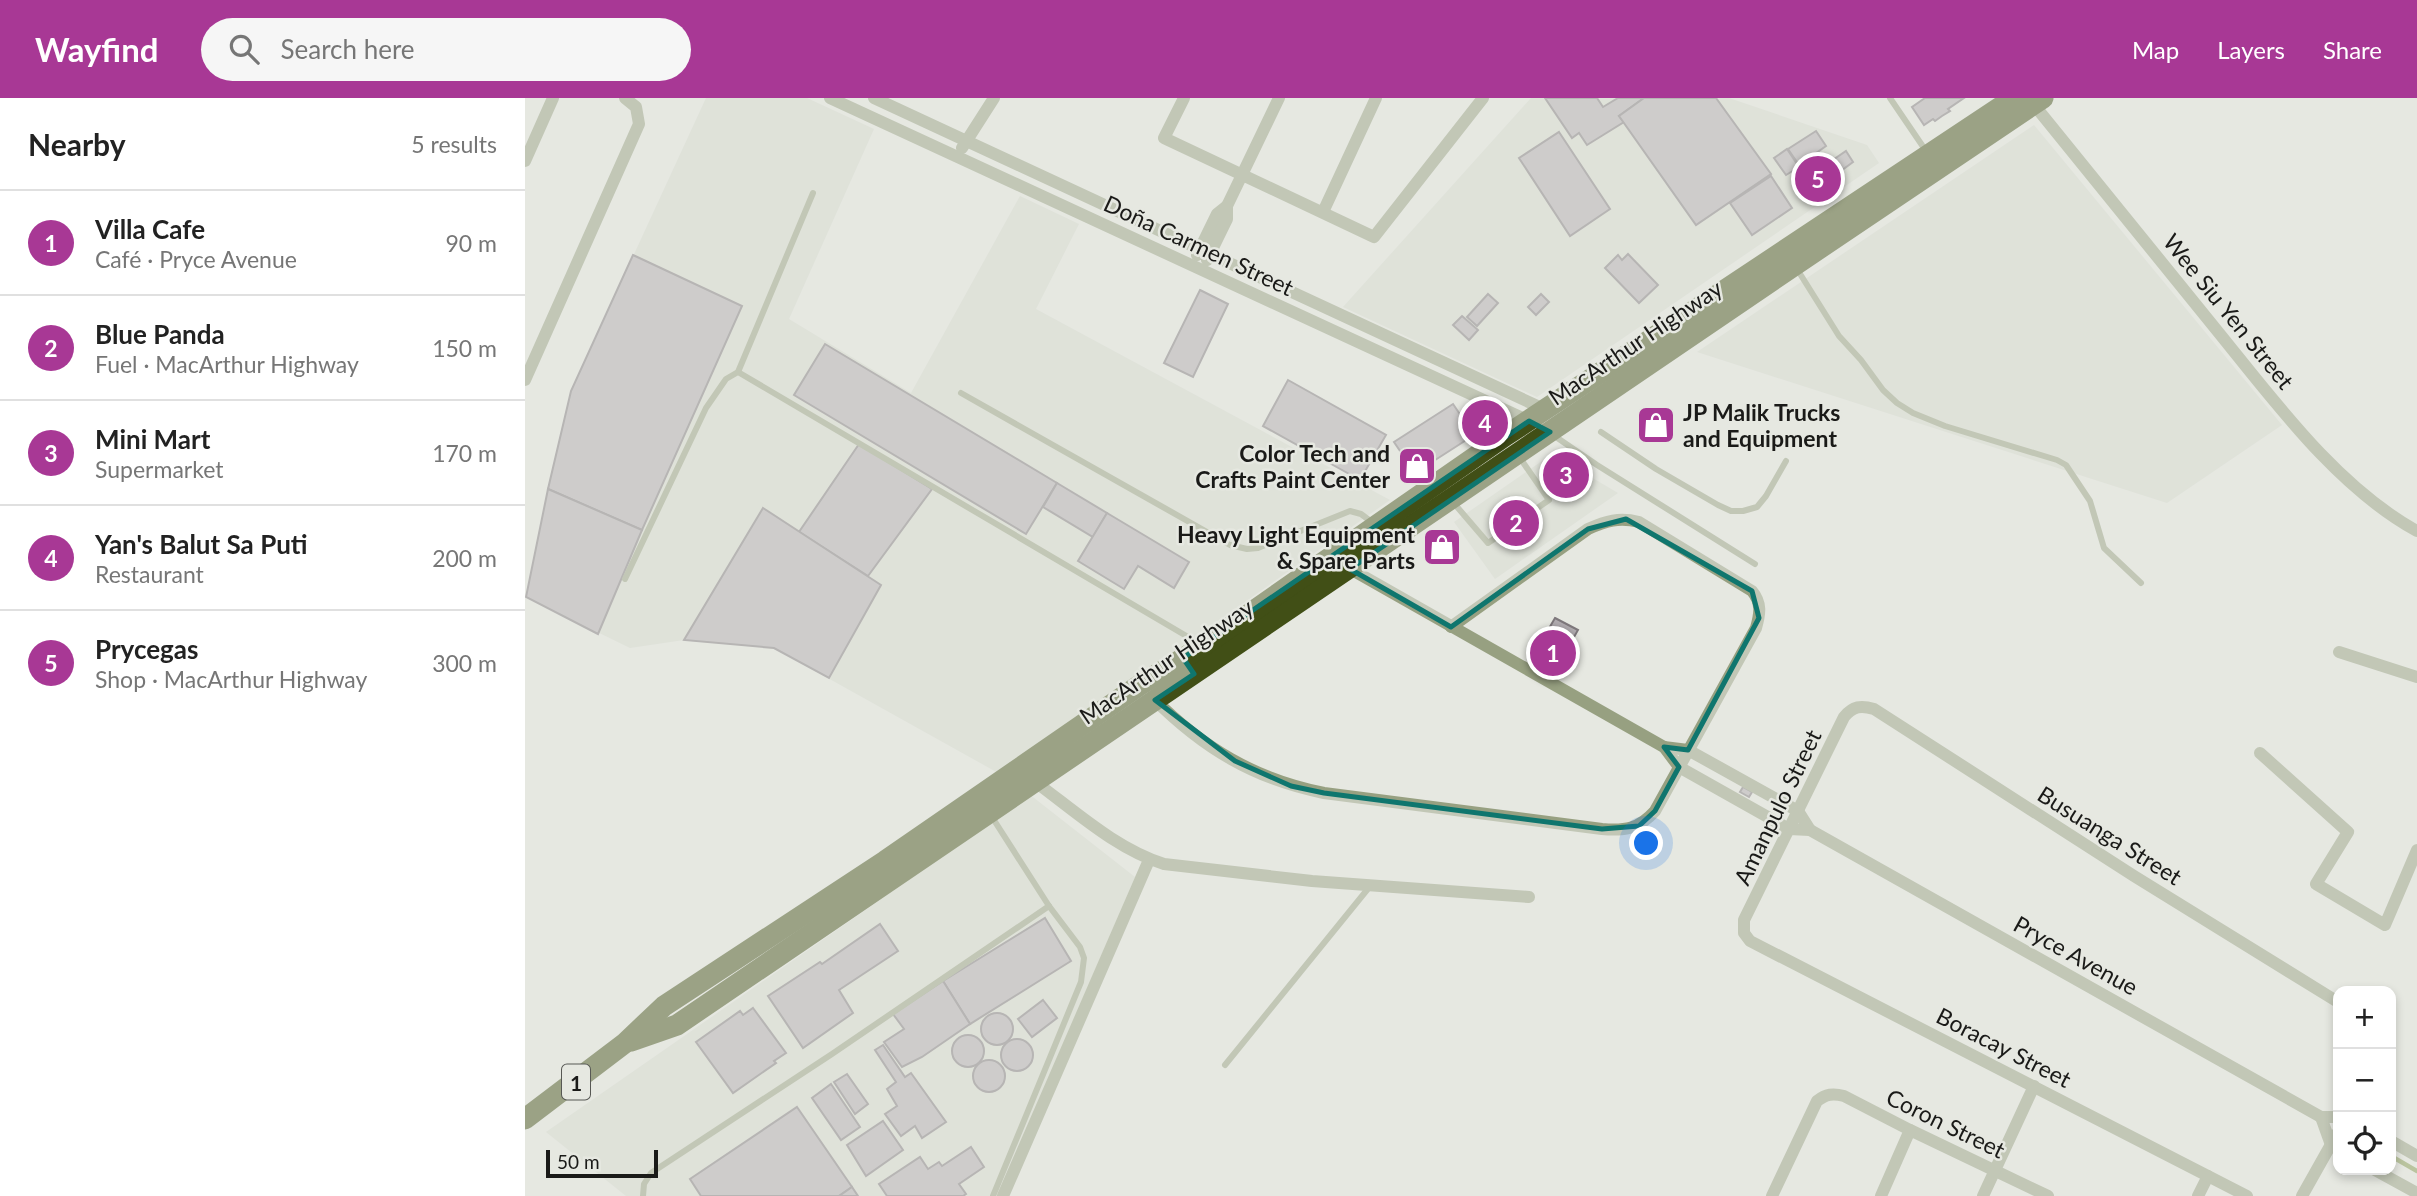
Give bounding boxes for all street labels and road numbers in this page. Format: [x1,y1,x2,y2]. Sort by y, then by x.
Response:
street label: Doña Carmen Street [1100,189,1299,302]
street label: Wee Siu Yen Street [2158,228,2301,395]
street label: MacArthur Highway [1543,273,1727,411]
street label: MacArthur Highway [1074,592,1258,730]
street label: Amanpulo Street [1727,724,1827,889]
street label: Busuanga Street [2033,780,2188,891]
street label: Pryce Avenue [2009,909,2143,1001]
street label: Boracay Street [1932,1001,2077,1093]
road number: 1 [562,1065,590,1100]
street label: Coron Street [1882,1082,2011,1164]

